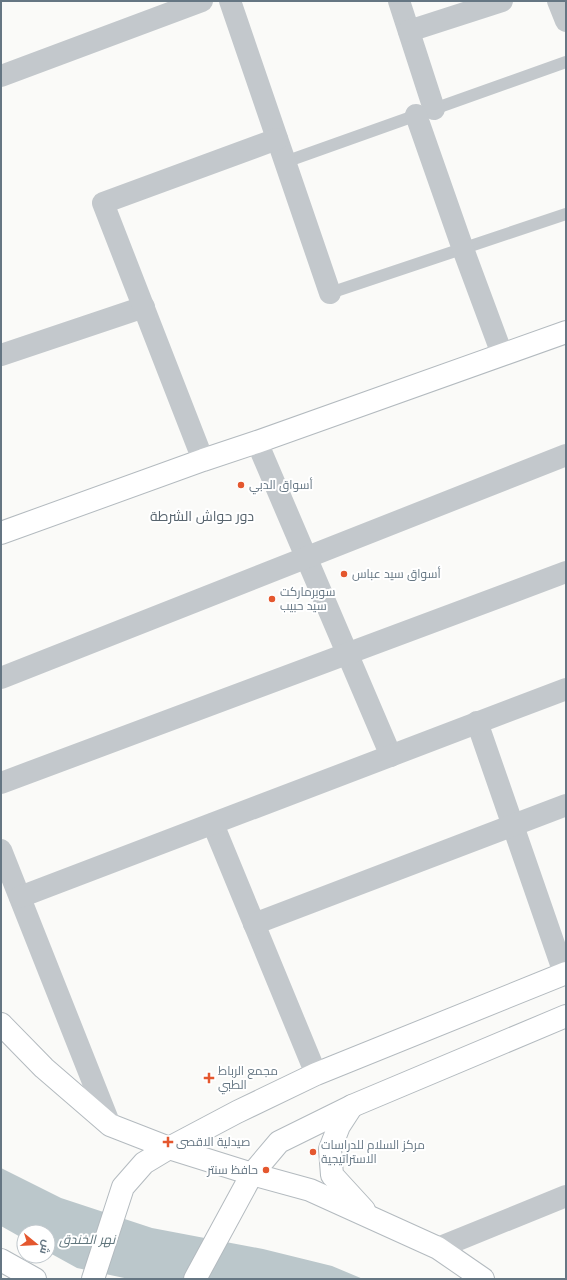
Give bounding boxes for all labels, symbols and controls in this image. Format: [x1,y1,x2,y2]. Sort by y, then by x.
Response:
place label: أسواق الدبي [249,477,313,495]
marker: أسواق الدبي [236,480,246,490]
district label: دور حواش الشرطة [150,508,254,525]
place label: أسواق سيد عباس [352,566,441,581]
marker: أسواق سيد عباس [339,569,349,579]
place label: سوبرماركت سيد حبيب [280,585,335,613]
marker: سوبرماركت سيد حبيب [267,594,277,604]
place label: مجمع الرباط الطبي [218,1064,278,1095]
marker: مجمع الرباط الطبي [203,1072,215,1084]
place label: صيدلية الاقصى [176,1135,250,1149]
marker: صيدلية الاقصى [163,1137,173,1147]
place label: مركز السلام للدراسات الاستراتيجية [321,1138,425,1166]
marker: مركز السلام للدراسات الاستراتيجية [308,1147,318,1157]
place label: حافظ سنتر [206,1163,258,1177]
marker: حافظ سنتر [261,1165,271,1175]
north arrow [16,1224,56,1264]
water label: نهر الخندق [59,1232,117,1248]
text: ش [37,1238,53,1256]

